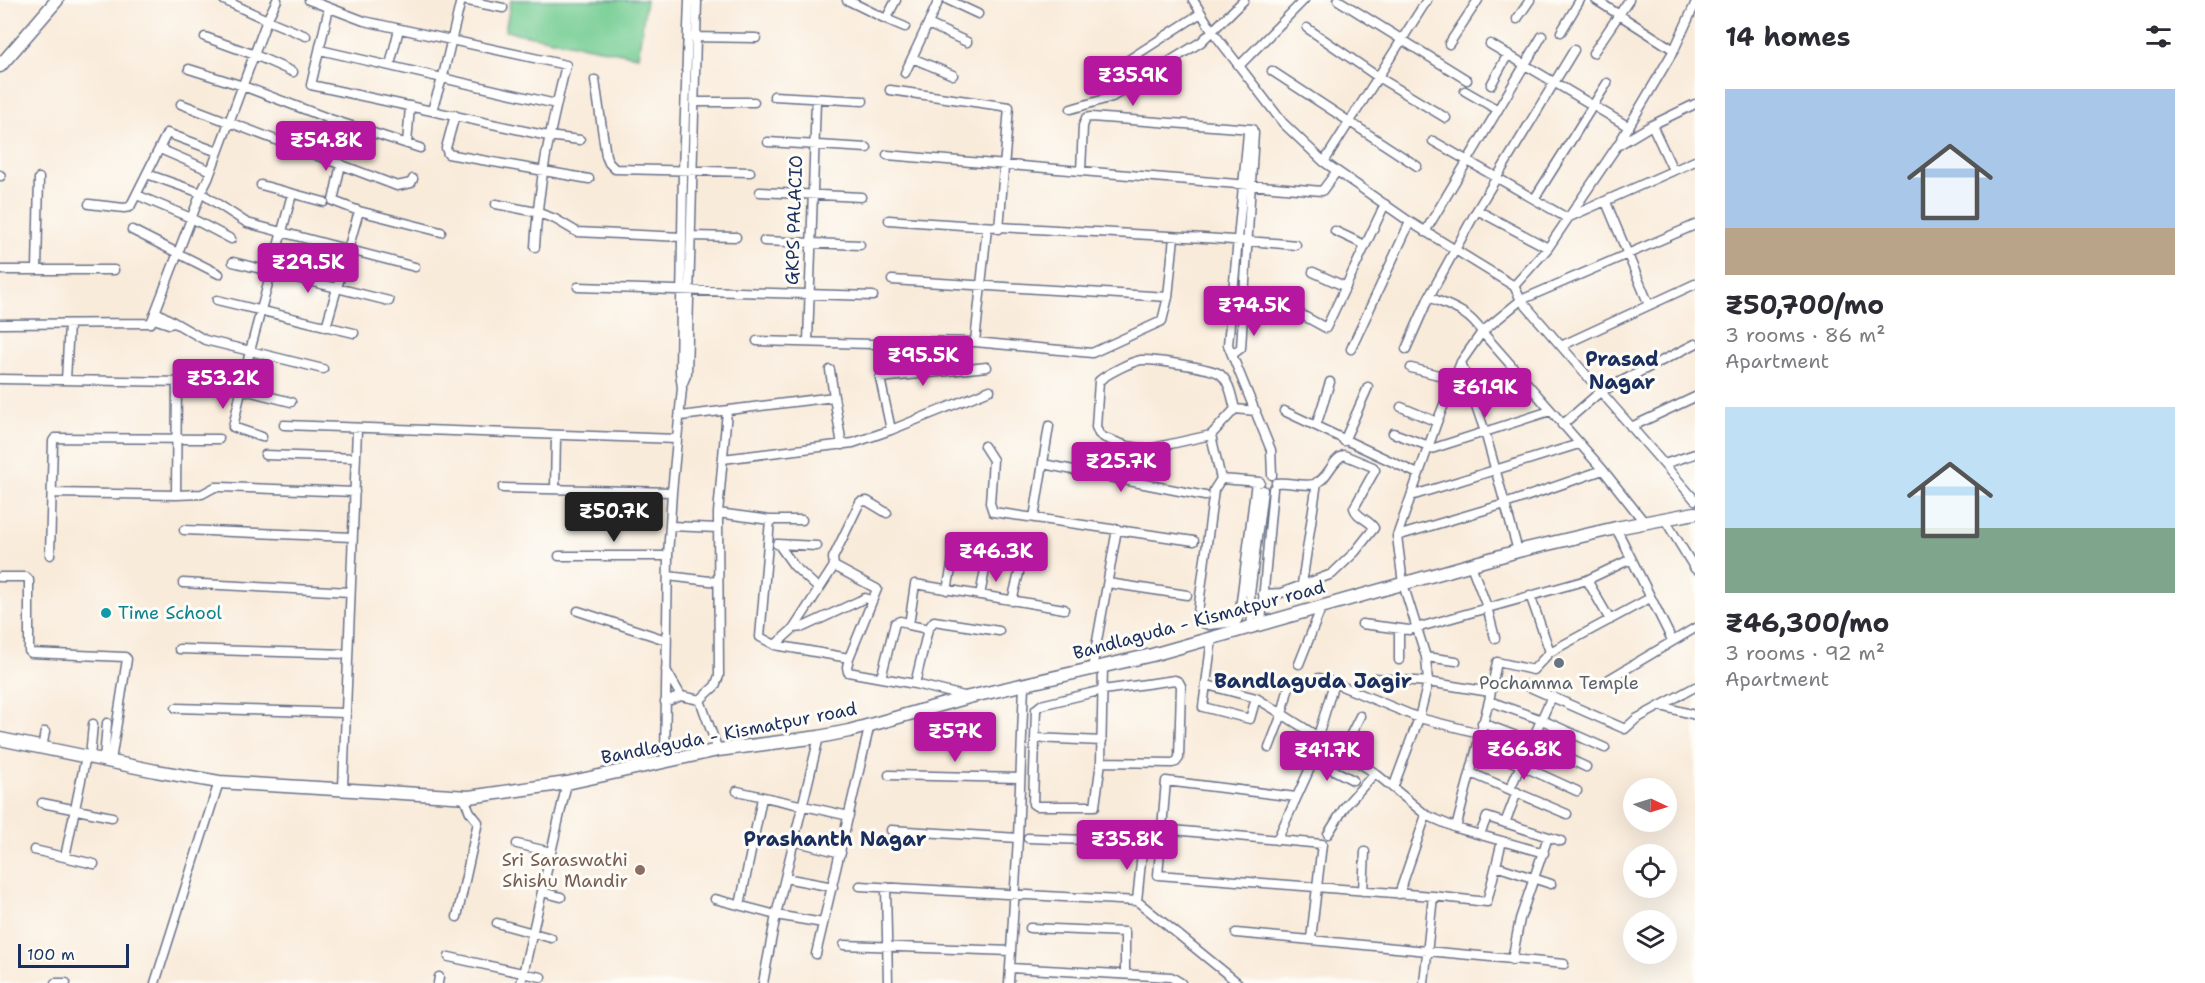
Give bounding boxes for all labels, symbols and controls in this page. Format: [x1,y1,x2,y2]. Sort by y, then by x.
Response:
text: 14 homes [1725,19,1851,54]
icon: filters [2142,20,2175,53]
pin: ₹35.9K [1084,56,1182,107]
text: ₹35.9K [1098,62,1168,88]
pin: ₹54.8K [277,121,375,172]
text: ₹54.8K [290,127,362,153]
icon: home [1896,128,2004,236]
street label: GKPS PALACIO [780,155,808,285]
pin: ₹29.5K [259,243,357,294]
text: ₹29.5K [272,249,344,275]
pin: ₹74.5K [1205,286,1303,337]
text: ₹50,700/mo [1725,287,1884,322]
text: ₹74.5K [1218,292,1290,318]
text: 3 rooms · 86 m² [1725,322,1885,348]
pin: ₹95.5K [874,336,972,387]
text: ₹95.5K [887,342,959,368]
district label: Prasad Nagar [1585,346,1659,395]
text: Apartment [1725,348,1829,374]
pin: ₹53.2K [174,359,272,410]
text: ₹53.2K [187,365,259,391]
pin: ₹61.9K [1436,368,1534,419]
text: ₹61.9K [1452,374,1518,400]
pin: ₹25.7K [1072,442,1170,493]
icon: home [1896,446,2004,554]
text: ₹25.7K [1086,448,1156,474]
pin: ₹50.7K [565,492,663,543]
text: ₹50.7K [579,498,649,524]
pin: ₹46.3K [947,532,1045,583]
text: ₹46.3K [959,538,1033,564]
street label: Bandlaguda - Kismatpur road [1070,575,1328,665]
place label: Time School [118,601,223,625]
text: ₹46,300/mo [1725,605,1889,640]
marker: Time School [99,606,113,620]
text: 3 rooms · 92 m² [1725,640,1885,666]
marker: Pochamma Temple [1552,656,1566,670]
text: Apartment [1725,666,1829,692]
district label: Bandlaguda Jagir [1214,667,1412,695]
place label: Pochamma Temple [1479,671,1639,695]
street label: Bandlaguda - Kismatpur road [599,696,859,770]
pin: ₹57K [919,712,991,763]
text: ₹57K [928,718,982,744]
pin: ₹66.8K [1475,730,1573,781]
pin: ₹41.7K [1278,731,1376,782]
text: ₹66.8K [1487,736,1561,762]
text: ₹41.7K [1294,737,1360,763]
north arrow [1623,778,1677,832]
map controls [1623,778,1677,964]
pin: ₹35.8K [1078,820,1176,871]
district label: Prashanth Nagar [744,826,927,852]
text: ₹35.8K [1091,826,1163,852]
button: locate [1623,844,1677,898]
place label: Sri Saraswathi Shishu Mandir [502,848,628,893]
marker: Sri Saraswathi Shishu Mandir [633,863,647,877]
button: layers [1623,910,1677,964]
scale bar [18,941,129,968]
text: 100 m [27,944,75,965]

